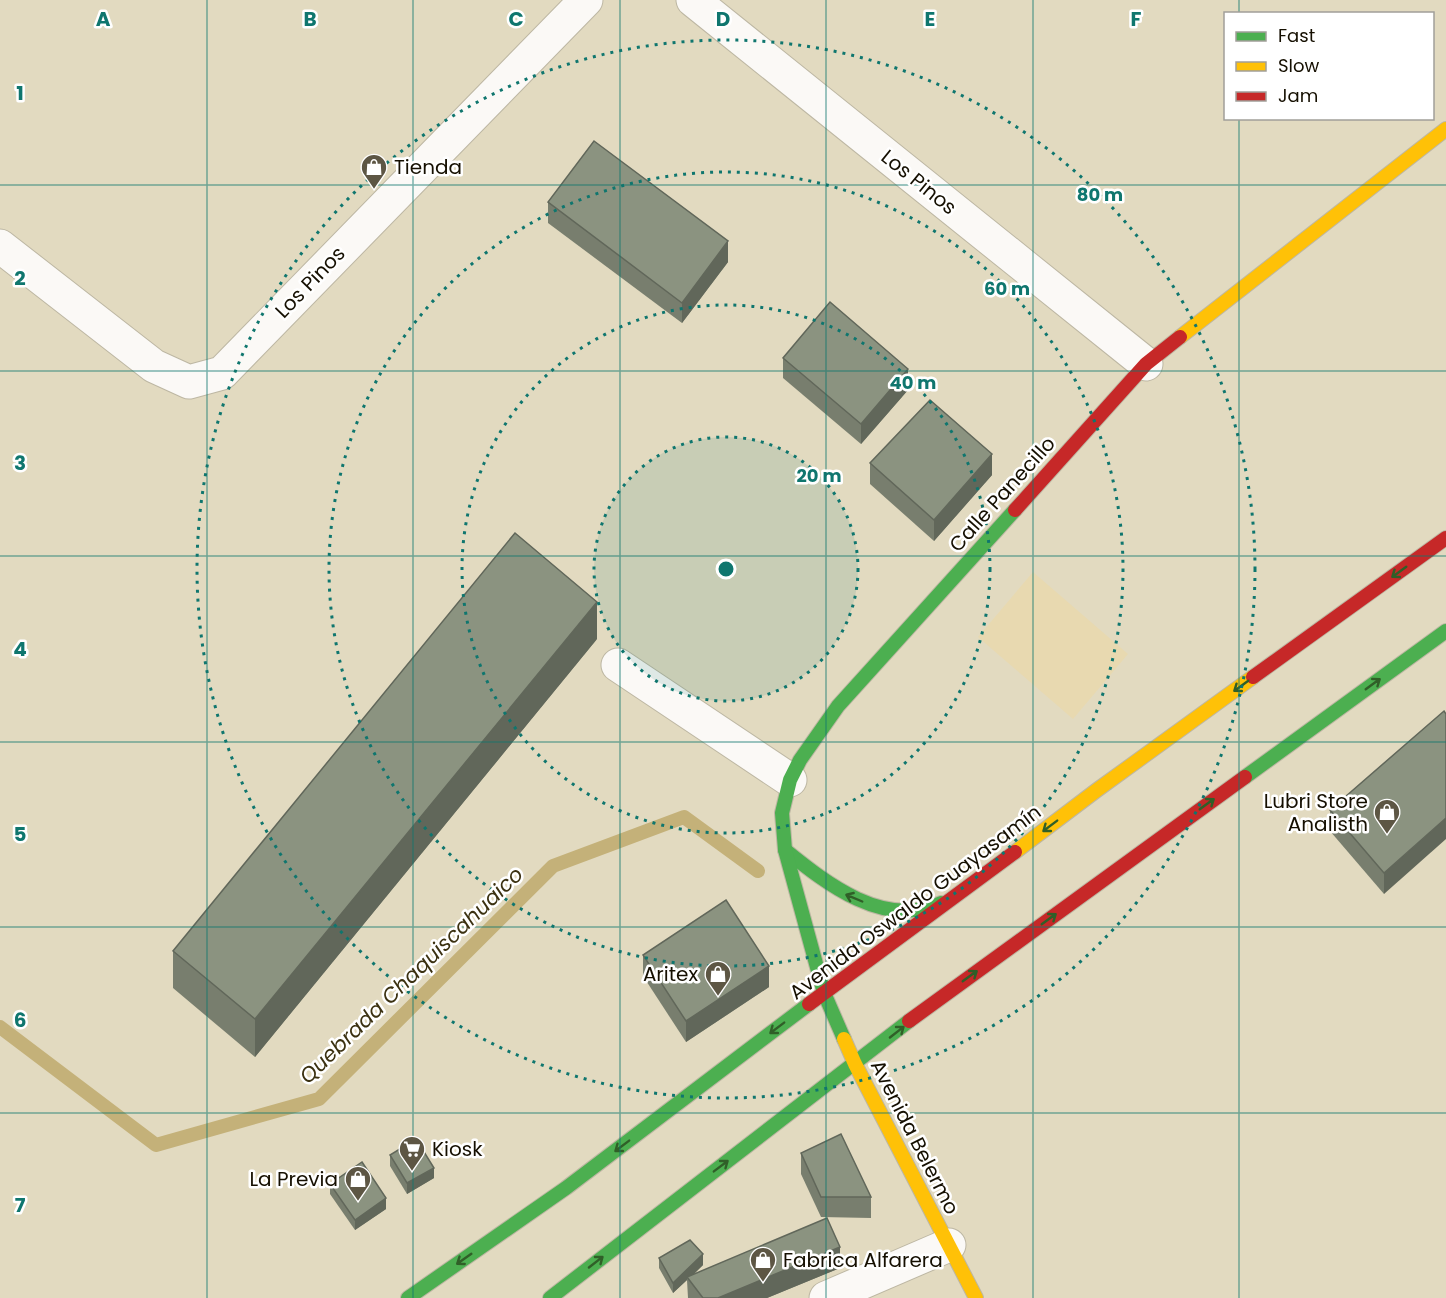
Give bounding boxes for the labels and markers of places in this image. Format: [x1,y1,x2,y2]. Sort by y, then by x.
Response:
shop icon: Tienda [359,152,389,190]
place label: Tienda [394,153,462,181]
centre of rings [716,559,736,579]
place label: Lubri Store Analisth [1264,787,1368,838]
shop icon: Lubri Store Analisth [1372,797,1402,835]
shop icon: Aritex [703,959,733,997]
place label: Aritex [643,960,698,988]
supermarket icon: Kiosk [397,1134,427,1172]
place label: Kiosk [432,1135,483,1163]
shop icon: La Previa [343,1164,373,1202]
place label: La Previa [249,1165,338,1193]
shop icon: Fabrica Alfarera [748,1245,778,1283]
place label: Fabrica Alfarera [783,1246,943,1274]

